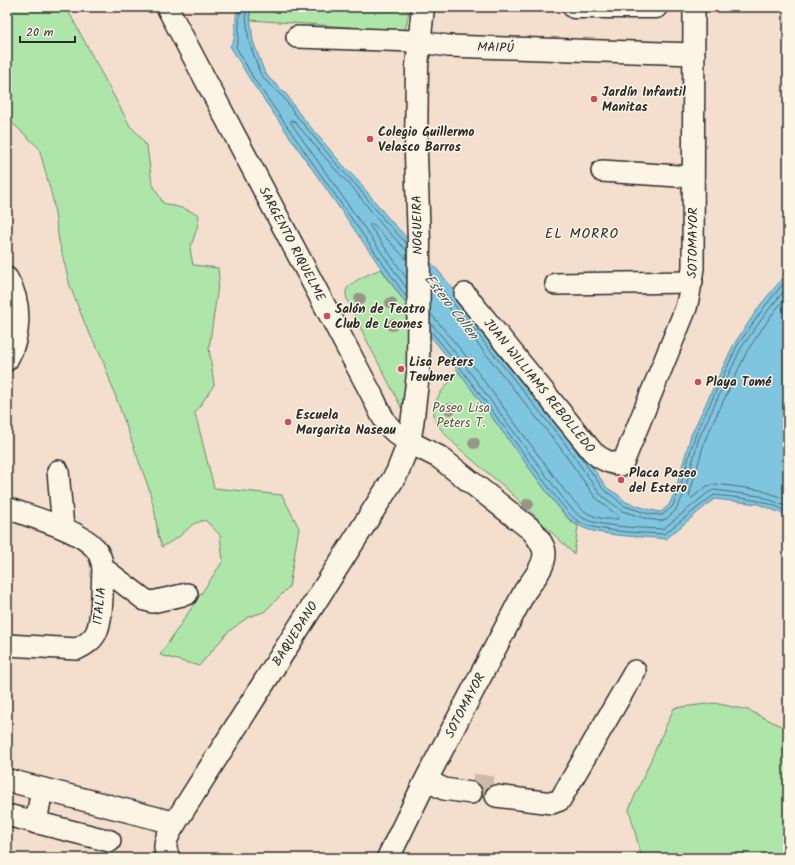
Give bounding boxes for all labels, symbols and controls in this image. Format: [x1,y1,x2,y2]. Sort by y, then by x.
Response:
scale bar [20,18,75,44]
text: 20 m [26,23,54,42]
street label: MAIPÚ [477,36,515,59]
place label: Jardín Infantil Manitas [602,82,686,118]
marker: Jardín Infantil Manitas [589,94,599,104]
place label: Colegio Guillermo Velasco Barros [378,122,474,158]
marker: Colegio Guillermo Velasco Barros [365,134,375,144]
street label: SARGENTO RIQUELME [253,183,331,306]
street label: NOGUEIRA [407,195,429,255]
street label: SOTOMAYOR [681,207,704,280]
district label: EL MORRO [545,223,619,245]
water label: Estero Collen [418,270,485,346]
place label: Salón de Teatro Club de Leones [335,299,425,335]
marker: Salón de Teatro Club de Leones [322,311,332,321]
street label: JUAN WILLIAMS REBOLLEDO [478,314,600,458]
place label: Lisa Peters Teubner [409,352,474,388]
marker: Lisa Peters Teubner [396,364,406,374]
place label: Playa Tomé [706,372,772,393]
marker: Playa Tomé [693,377,703,387]
park label: Paseo Lisa Peters T. [432,398,490,434]
place label: Escuela Margarita Naseau [296,405,397,441]
marker: Escuela Margarita Naseau [283,417,293,427]
place label: Placa Paseo del Estero [629,463,696,499]
marker: Placa Paseo del Estero [616,475,626,485]
street label: ITALIA [88,586,112,626]
street label: BAQUEDANO [267,597,323,670]
street label: SOTOMAYOR [439,669,491,742]

